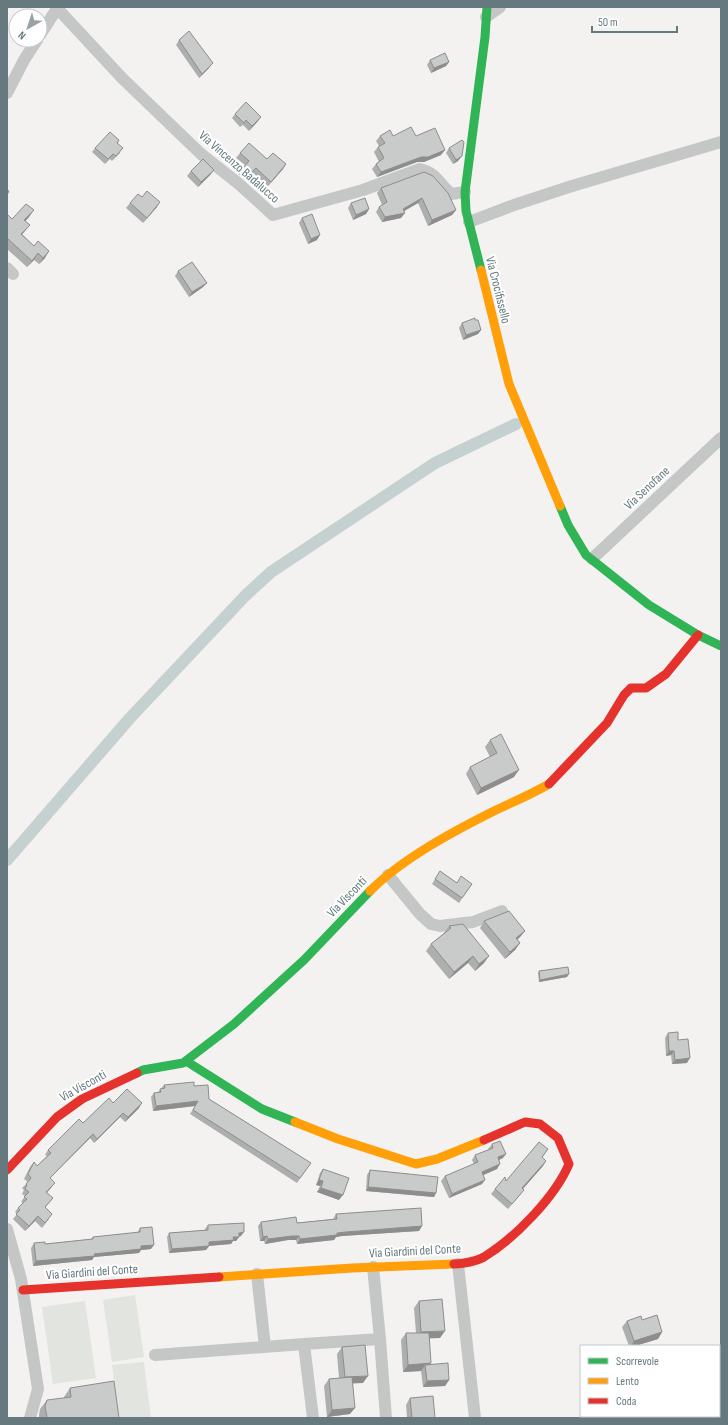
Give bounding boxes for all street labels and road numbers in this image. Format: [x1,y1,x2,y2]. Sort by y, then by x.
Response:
street label: Via Vincenzo Badalucco [195,128,283,206]
street label: Via Crocifissello [482,255,514,325]
street label: Via Senofane [621,463,673,513]
street label: Via Visconti [324,873,370,921]
street label: Via Visconti [57,1067,109,1105]
street label: Via Giardini del Conte [369,1241,461,1261]
street label: Via Giardini del Conte [45,1261,139,1283]

